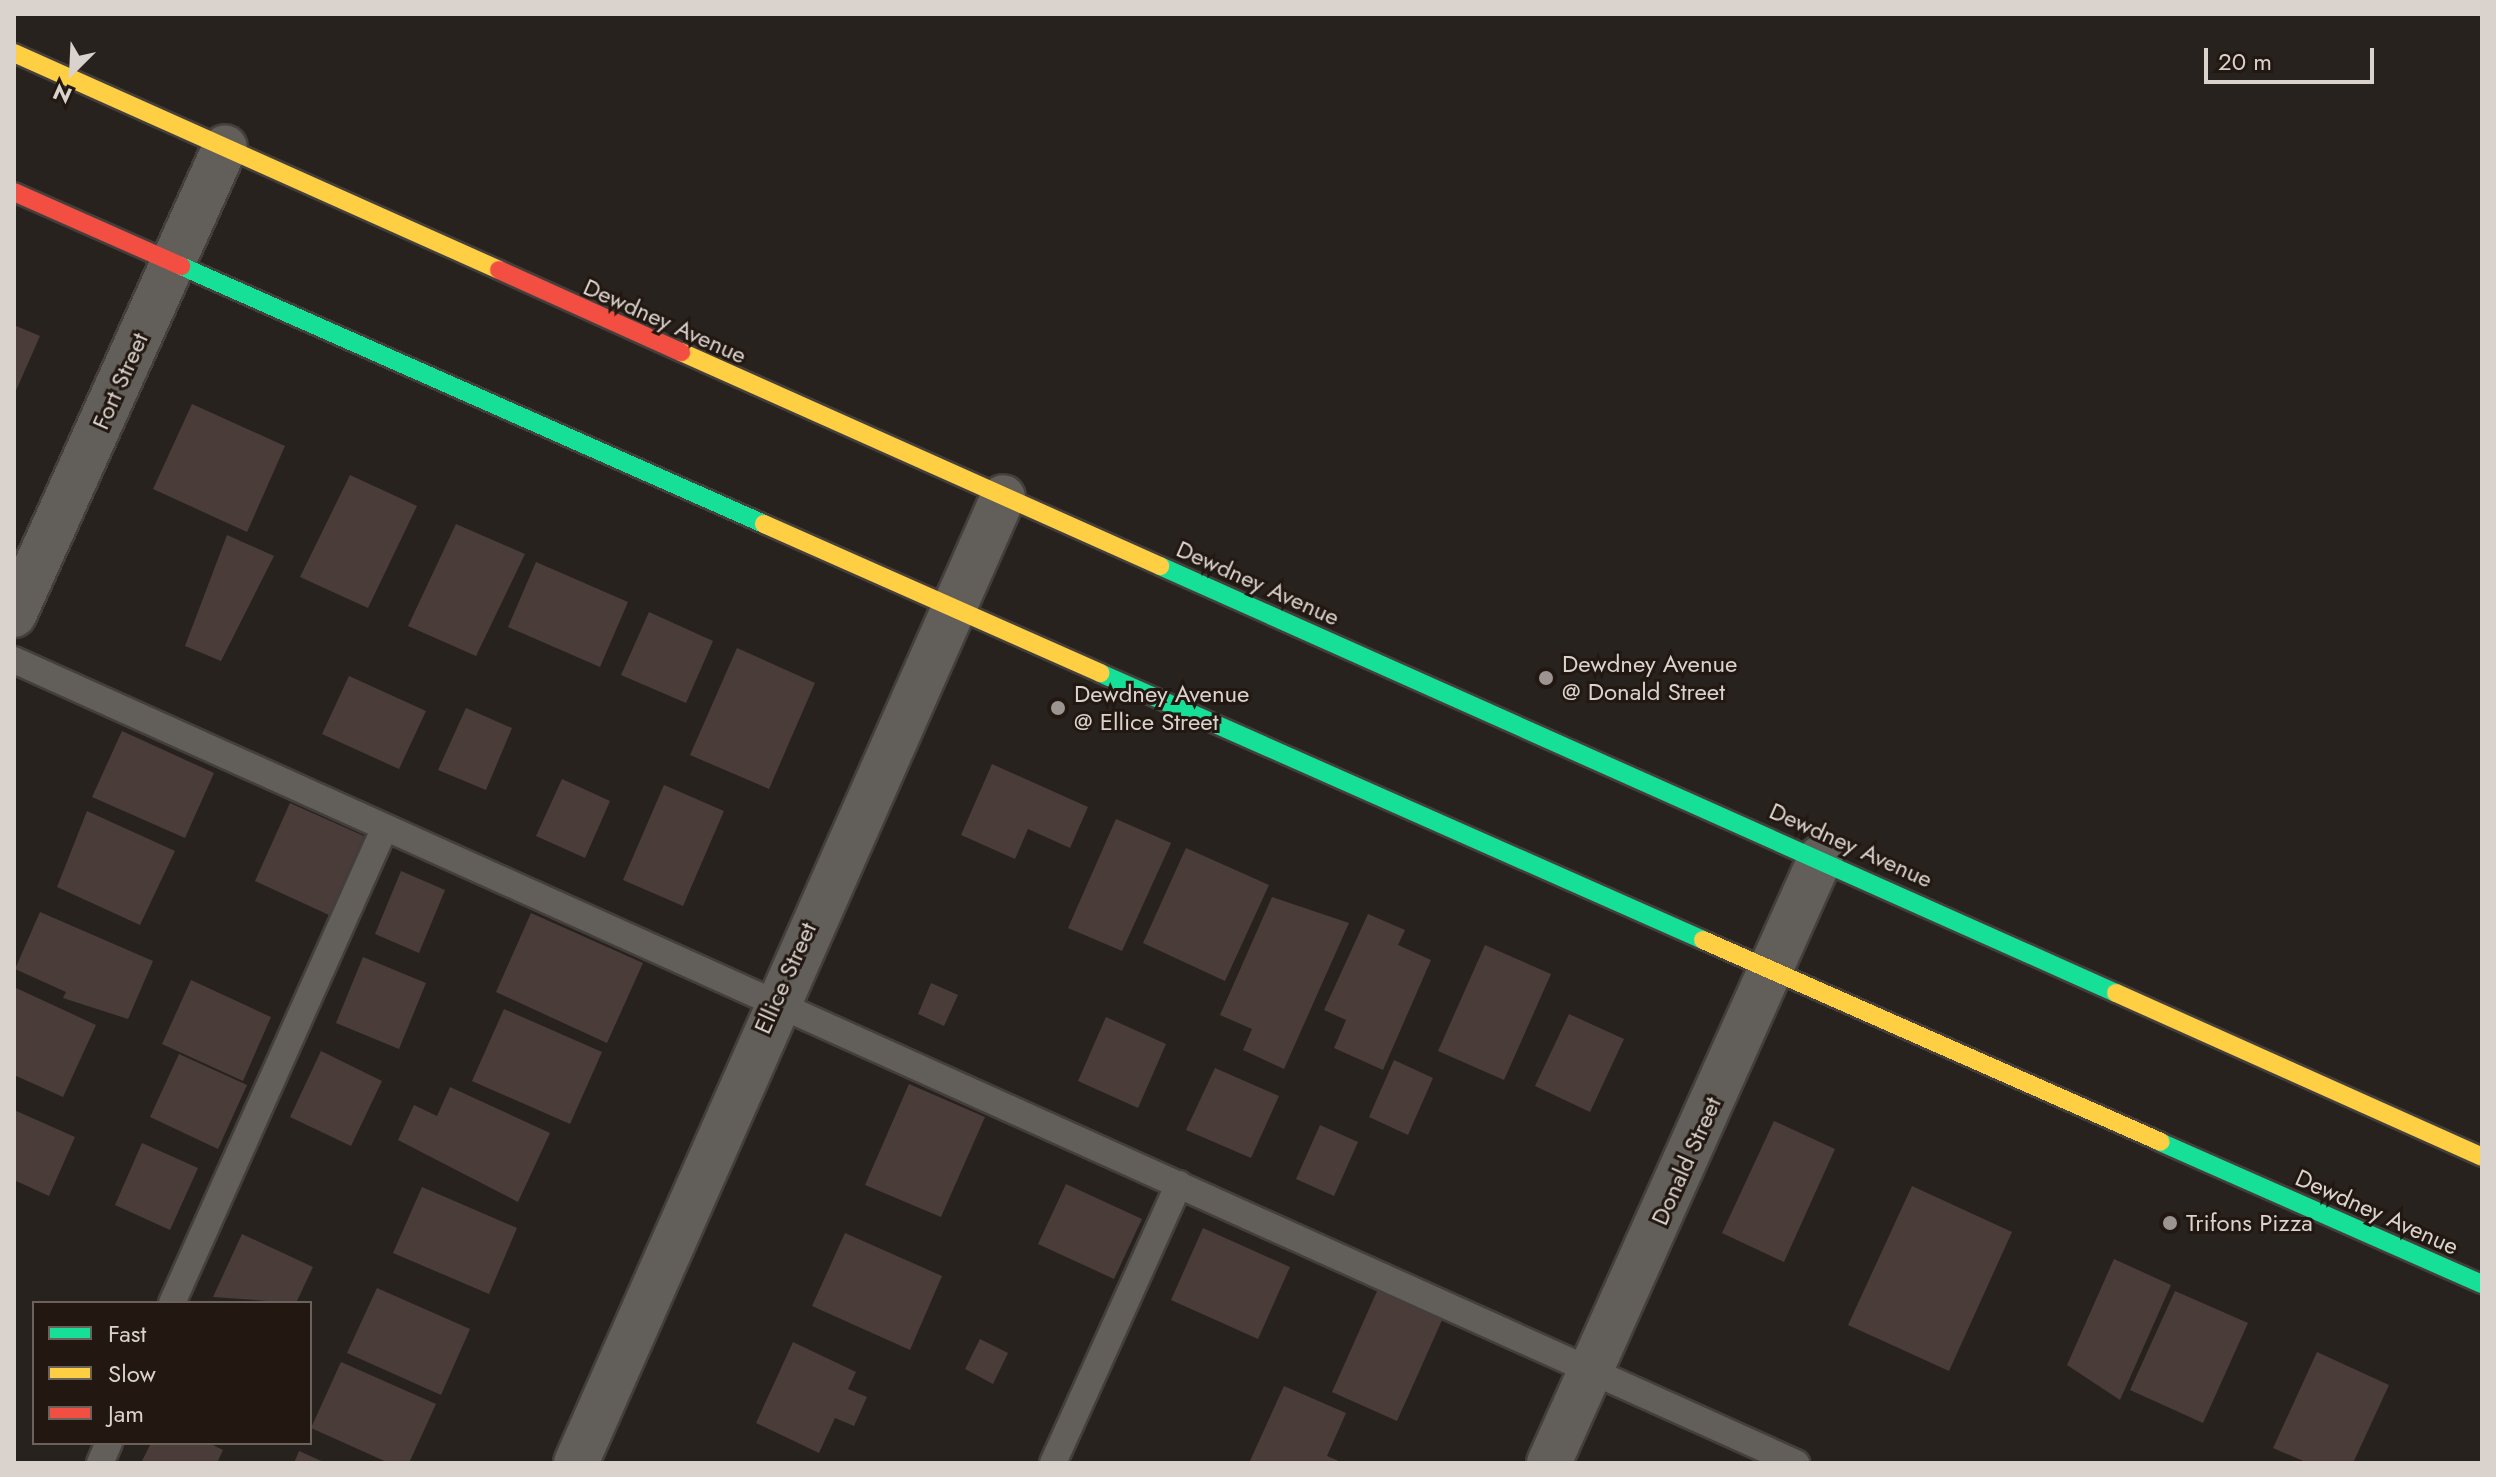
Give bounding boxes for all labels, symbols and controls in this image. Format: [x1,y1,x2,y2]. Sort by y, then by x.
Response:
north arrow [32,32,112,112]
scale bar [2208,32,2378,82]
text: 20 m [2218,44,2272,79]
text: N [48,76,77,112]
street label: Dewdney Avenue [579,272,751,370]
street label: Fort Street [86,328,154,434]
street label: Dewdney Avenue [1172,534,1344,632]
place label: Dewdney Avenue @ Donald Street [1562,650,1737,706]
marker: Dewdney Avenue @ Donald Street [1537,669,1555,687]
place label: Dewdney Avenue @ Ellice Street [1074,680,1249,736]
marker: Dewdney Avenue @ Ellice Street [1049,699,1067,717]
street label: Dewdney Avenue [1765,796,1937,894]
street label: Ellice Street [748,918,822,1038]
street label: Donald Street [1645,1092,1727,1230]
street label: Dewdney Avenue [2291,1163,2463,1261]
place label: Trifons Pizza [2186,1209,2313,1237]
marker: Trifons Pizza [2161,1214,2179,1232]
legend [32,1301,312,1445]
text: Fast [108,1316,146,1351]
text: Slow [108,1356,156,1391]
text: Jam [108,1396,144,1431]

